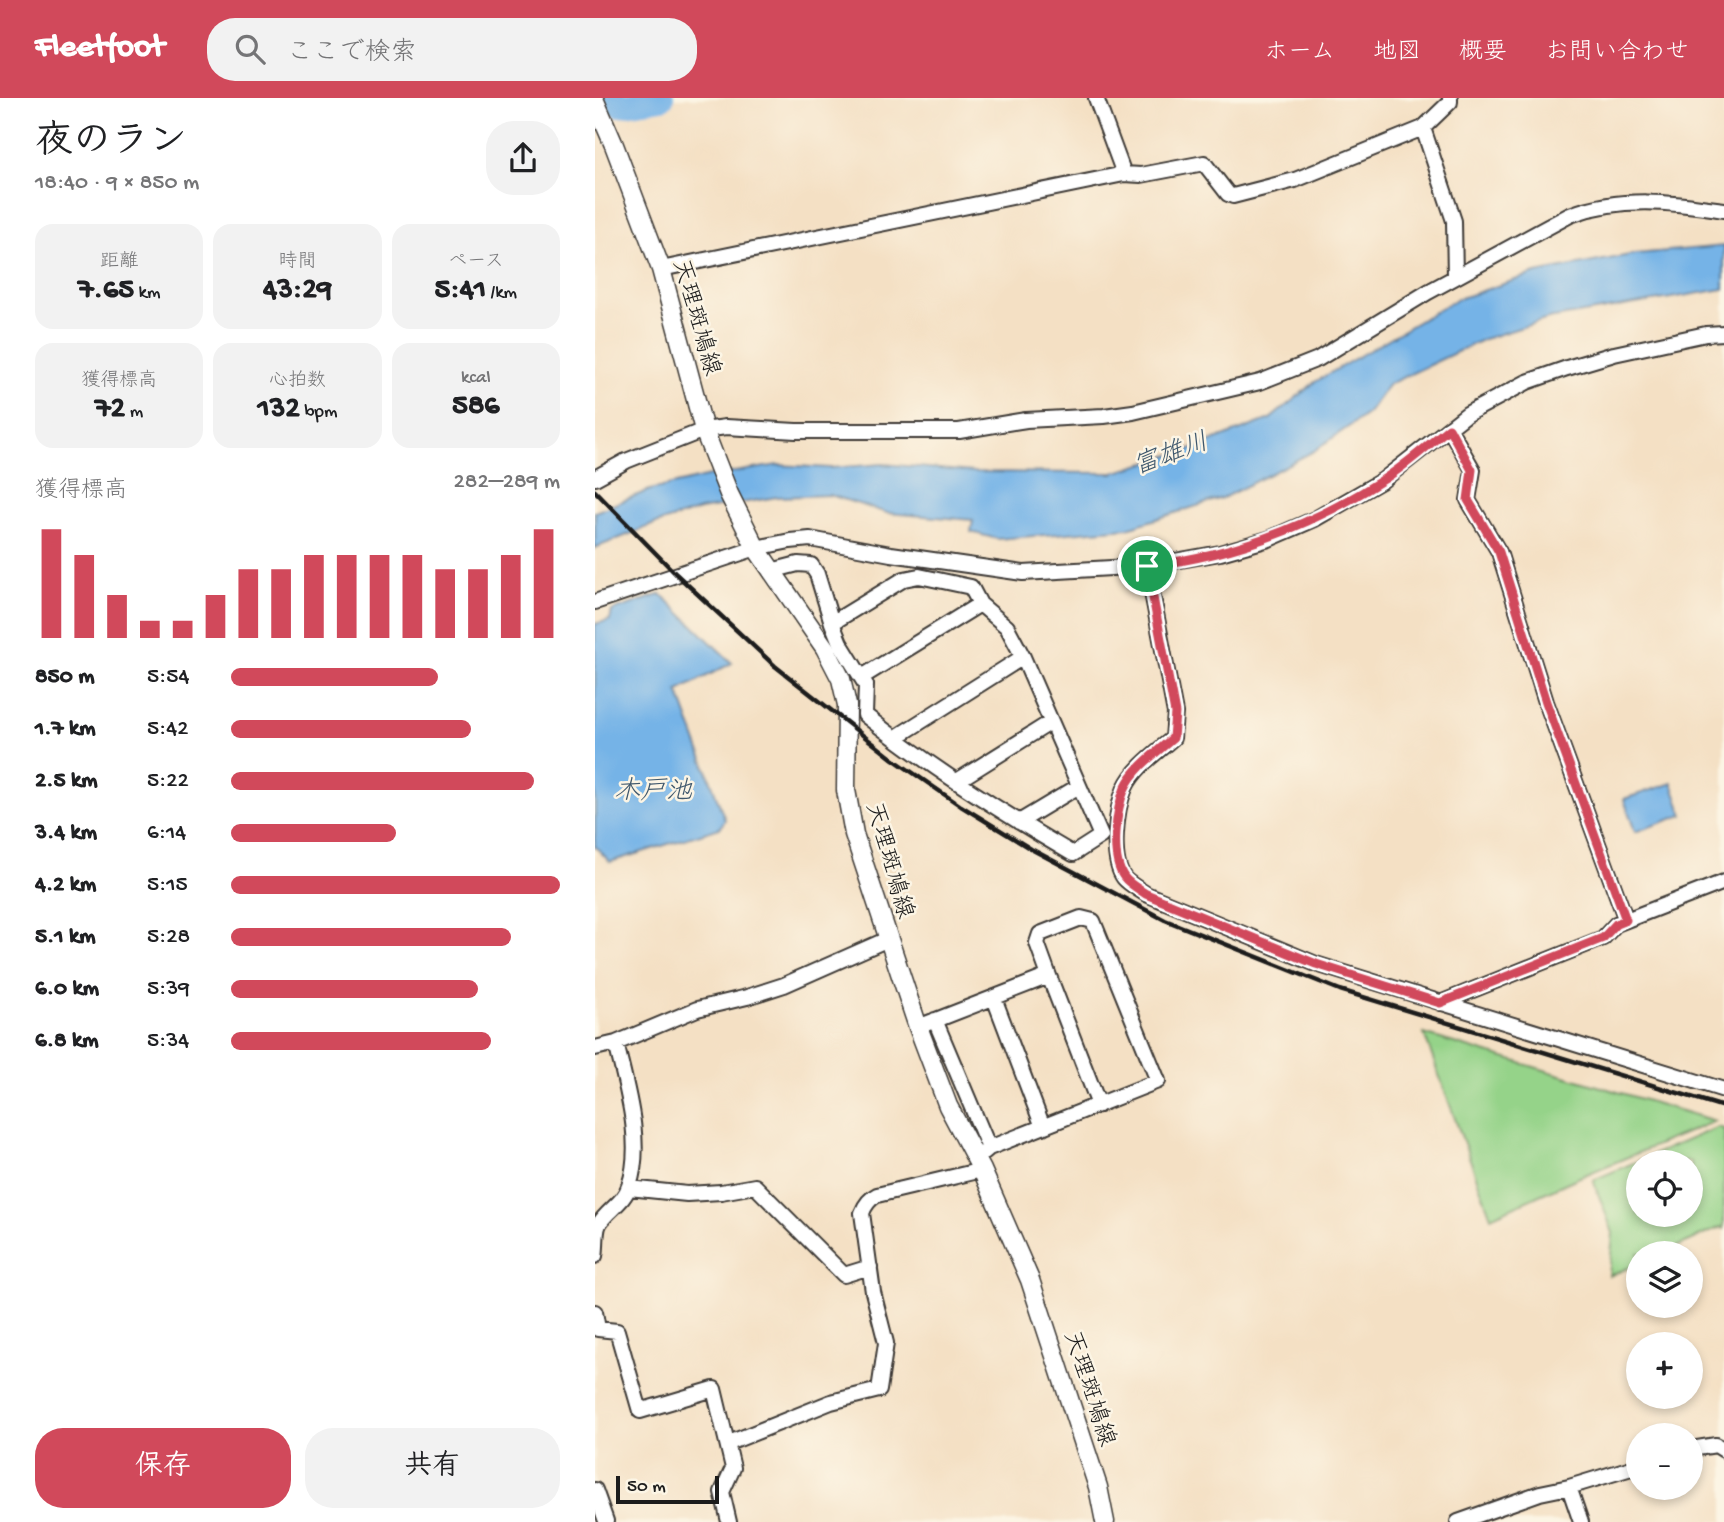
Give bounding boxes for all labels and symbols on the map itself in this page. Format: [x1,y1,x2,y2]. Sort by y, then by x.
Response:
street label: 天理斑鳩線 [664,256,726,380]
water label: 富雄川 [1129,426,1213,484]
pin [1117,536,1177,596]
water label: 木戸池 [614,776,693,809]
street label: 天理斑鳩線 [857,799,919,923]
street label: 天理斑鳩線 [1055,1327,1121,1451]
scale bar [616,1473,719,1505]

